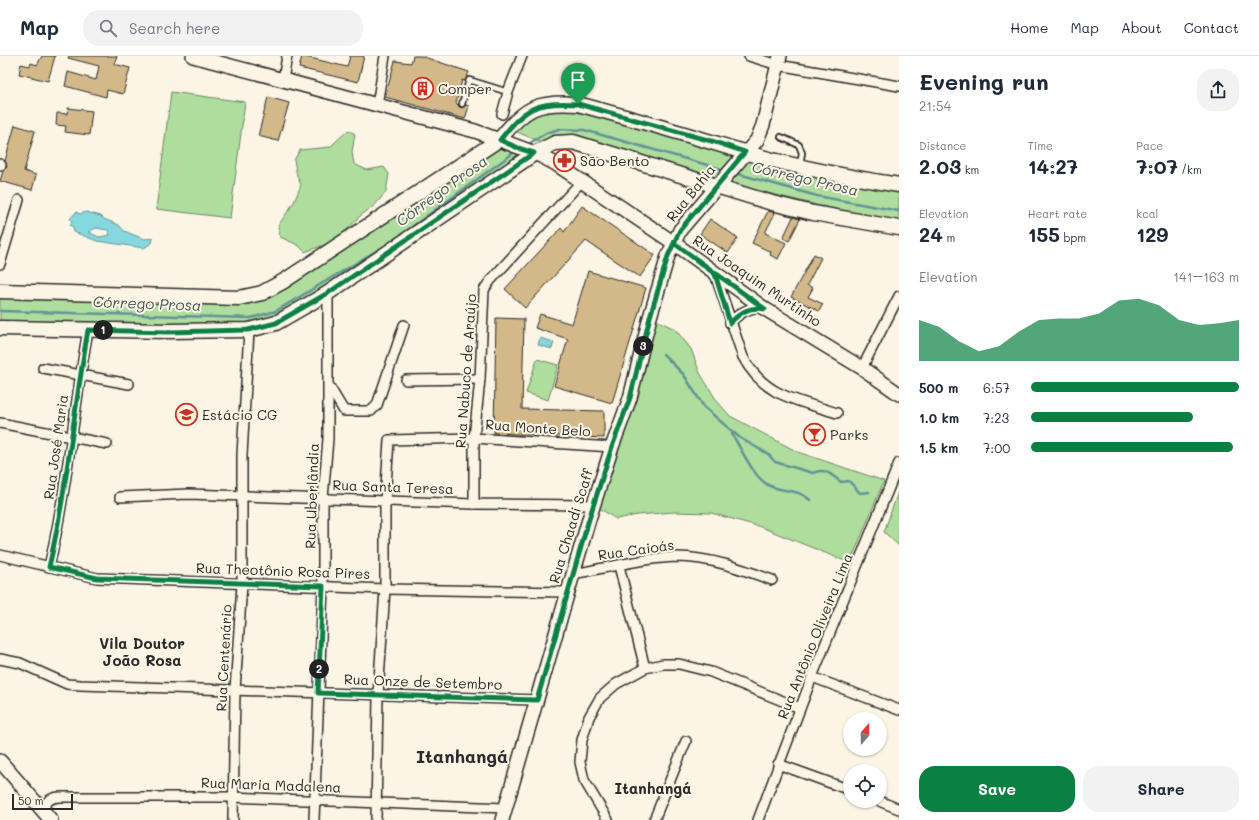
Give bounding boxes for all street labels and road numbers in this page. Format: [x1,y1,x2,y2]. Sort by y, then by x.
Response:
street label: Rua Bahia [662,160,719,225]
street label: Rua Joaquim Murtinho [689,230,825,331]
street label: Rua Nabuco de Araújo [451,293,480,449]
street label: Rua José Maria [39,393,72,501]
street label: Rua Monte Belo [485,414,591,441]
street label: Rua Uberlândia [300,443,323,549]
street label: Rua Chaadi Scaff [544,466,597,585]
street label: Rua Santa Teresa [332,475,454,498]
street label: Rua Caioás [597,535,675,564]
street label: Rua Antônio Oliveira Lima [772,550,857,722]
street label: Rua Theotônio Rosa Pires [196,558,370,583]
street label: Rua Centenário [211,604,236,712]
street label: Rua Onze de Setembro [344,669,503,694]
street label: Rua Maria Madalena [201,773,341,796]

